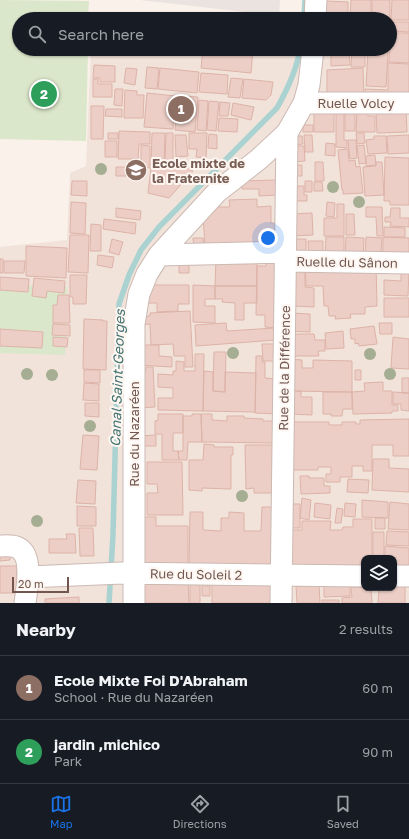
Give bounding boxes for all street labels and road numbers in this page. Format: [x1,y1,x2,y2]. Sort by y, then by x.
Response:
street label: Ruelle Volcy [318,95,395,111]
street label: Ruelle du Sânon [296,253,398,271]
street label: Rue de la Différence [275,305,293,431]
street label: Rue du Nazaréen [126,381,142,487]
street label: Rue du Soleil 2 [150,565,242,583]

